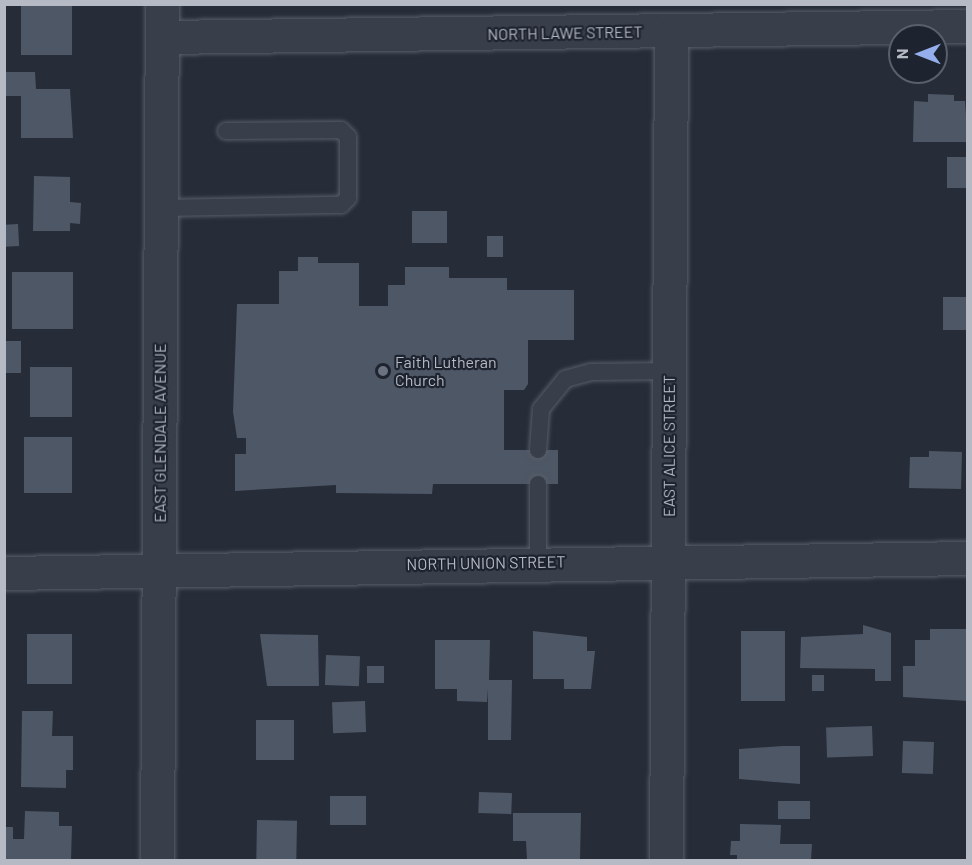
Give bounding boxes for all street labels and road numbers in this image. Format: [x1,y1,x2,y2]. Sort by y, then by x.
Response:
street label: NORTH LAWE STREET [487,22,643,44]
street label: EAST GLENDALE AVENUE [150,343,170,523]
street label: EAST ALICE STREET [659,375,679,517]
street label: NORTH UNION STREET [406,552,566,574]

